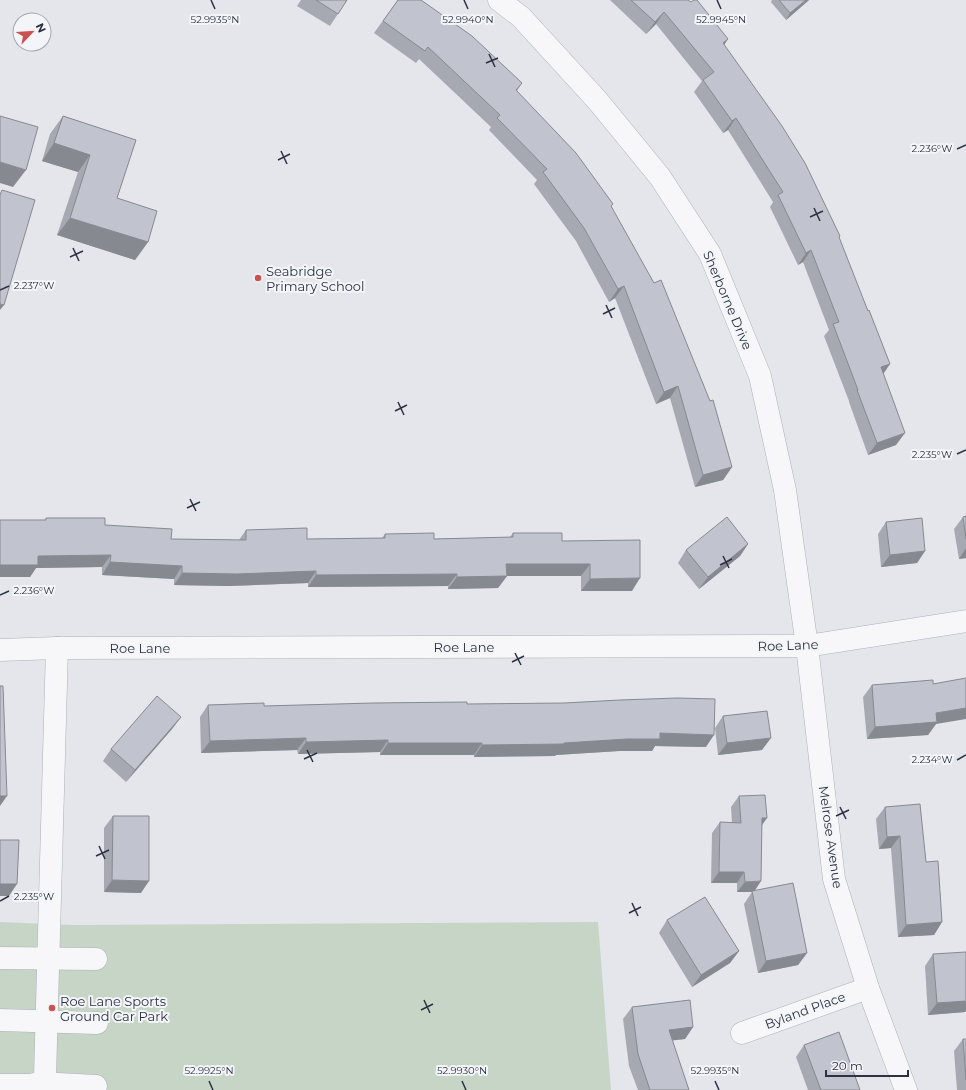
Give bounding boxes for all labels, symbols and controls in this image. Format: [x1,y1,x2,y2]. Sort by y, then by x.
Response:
north arrow [12,12,52,52]
text: 52.9935°N [191,13,239,26]
text: 52.9940°N [442,13,494,26]
text: 52.9945°N [696,13,746,26]
text: N [33,21,49,35]
text: 2.236°W [912,142,952,155]
street label: Sherborne Drive [700,248,756,352]
place label: Seabridge Primary School [266,263,365,294]
marker: Seabridge Primary School [253,273,263,283]
text: 2.237°W [14,279,54,292]
text: 2.235°W [912,448,952,461]
text: 2.236°W [14,584,54,597]
street label: Roe Lane [757,636,819,654]
street label: Roe Lane [434,639,495,655]
street label: Roe Lane [110,640,171,656]
text: 2.234°W [911,753,953,766]
street label: Melrose Avenue [816,785,846,890]
text: 2.235°W [14,890,54,903]
street label: Byland Place [763,988,848,1032]
place label: Roe Lane Sports Ground Car Park [60,993,168,1024]
marker: Roe Lane Sports Ground Car Park [47,1003,57,1013]
scale bar [826,1052,908,1078]
text: 20 m [832,1058,863,1073]
text: 52.9925°N [184,1064,234,1077]
text: 52.9930°N [437,1064,487,1077]
text: 52.9935°N [691,1064,739,1077]

